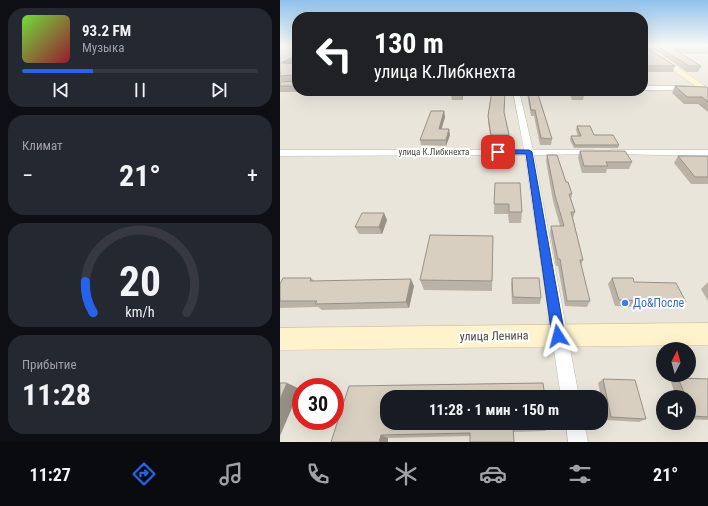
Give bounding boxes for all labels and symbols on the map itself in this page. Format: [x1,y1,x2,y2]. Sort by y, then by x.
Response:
pin [481,135,515,169]
street label: улица К.Либкнехта [399,147,469,157]
place label: До&После [633,296,685,310]
marker: До&После [620,298,630,308]
position arrow [537,315,579,357]
street label: улица Ленина [459,328,529,344]
north arrow [656,342,696,382]
speed limit sign: 30 [292,378,344,430]

